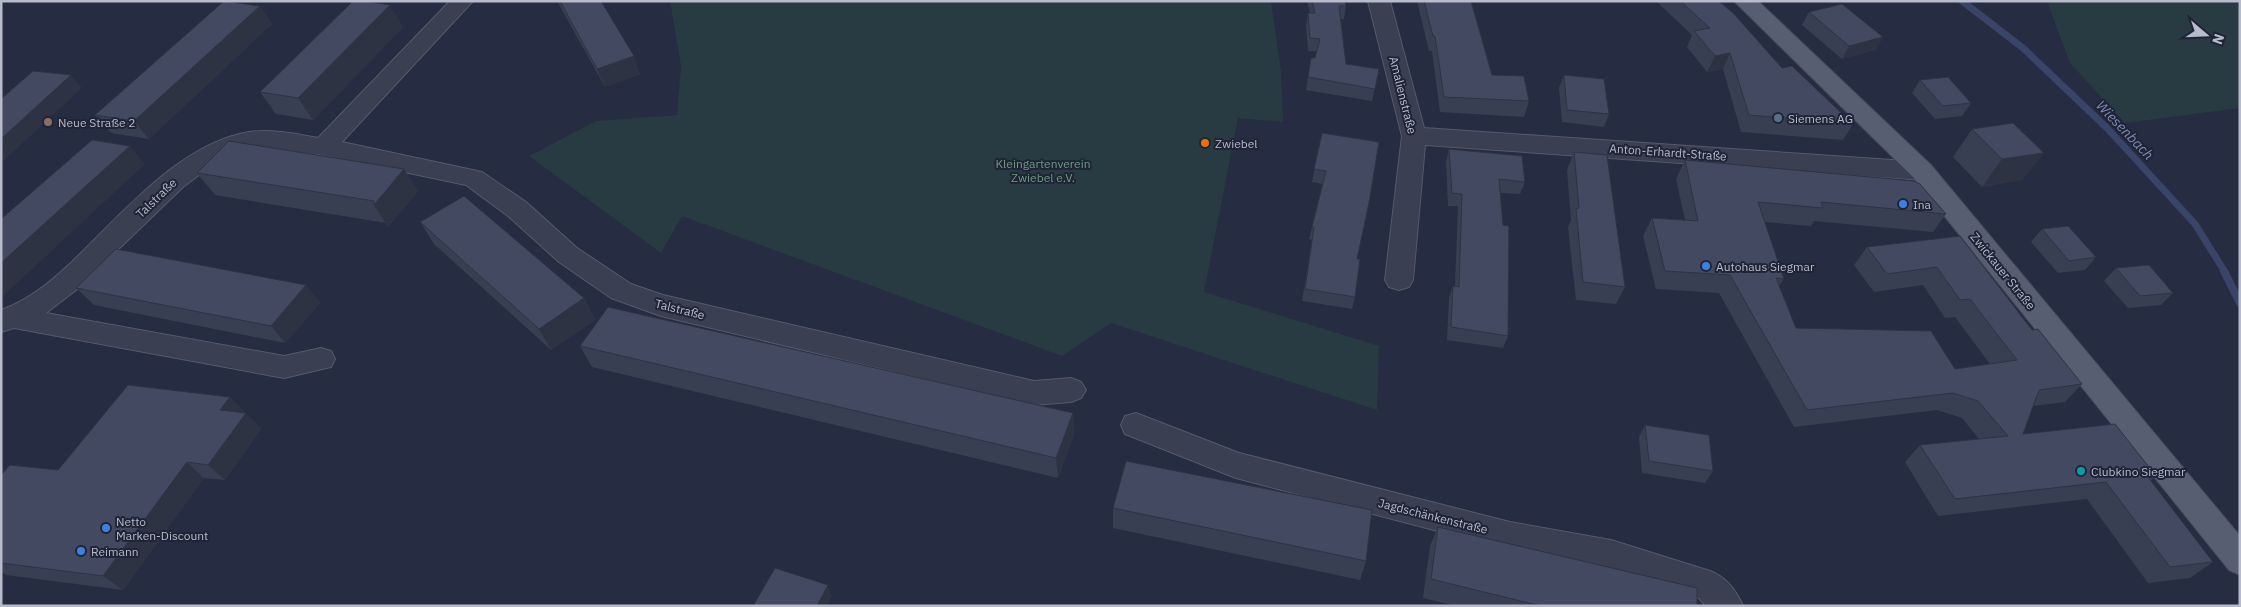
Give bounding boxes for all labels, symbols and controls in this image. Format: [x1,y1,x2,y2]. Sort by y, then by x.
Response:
north arrow [2181,10,2231,60]
text: N [2208,32,2228,47]
street label: Amalienstraße [1386,55,1420,136]
water label: Wiesenbach [2092,97,2158,163]
place label: Siemens AG [1788,111,1853,126]
marker: Siemens AG [1772,112,1784,124]
place label: Neue Straße 2 [58,115,136,130]
marker: Neue Straße 2 [42,116,54,128]
place label: Zwiebel [1215,136,1258,151]
marker: Zwiebel [1199,137,1211,149]
street label: Anton-Erhardt-Straße [1609,140,1728,164]
park label: Kleingartenverein Zwiebel e.V. [995,156,1091,185]
street label: Talstraße [133,175,180,221]
place label: Ina [1913,197,1932,212]
marker: Ina [1897,198,1909,210]
street label: Zwickauer Straße [1967,229,2039,313]
place label: Autohaus Siegmar [1716,259,1815,274]
marker: Autohaus Siegmar [1700,260,1712,272]
street label: Talstraße [654,296,707,323]
place label: Clubkino Siegmar [2091,464,2186,479]
marker: Clubkino Siegmar [2075,465,2087,477]
street label: Jagdschänkenstraße [1377,495,1490,537]
place label: Netto Marken-Discount [116,514,208,543]
marker: Netto Marken-Discount [100,522,112,534]
place label: Reimann [91,544,139,559]
marker: Reimann [75,545,87,557]

